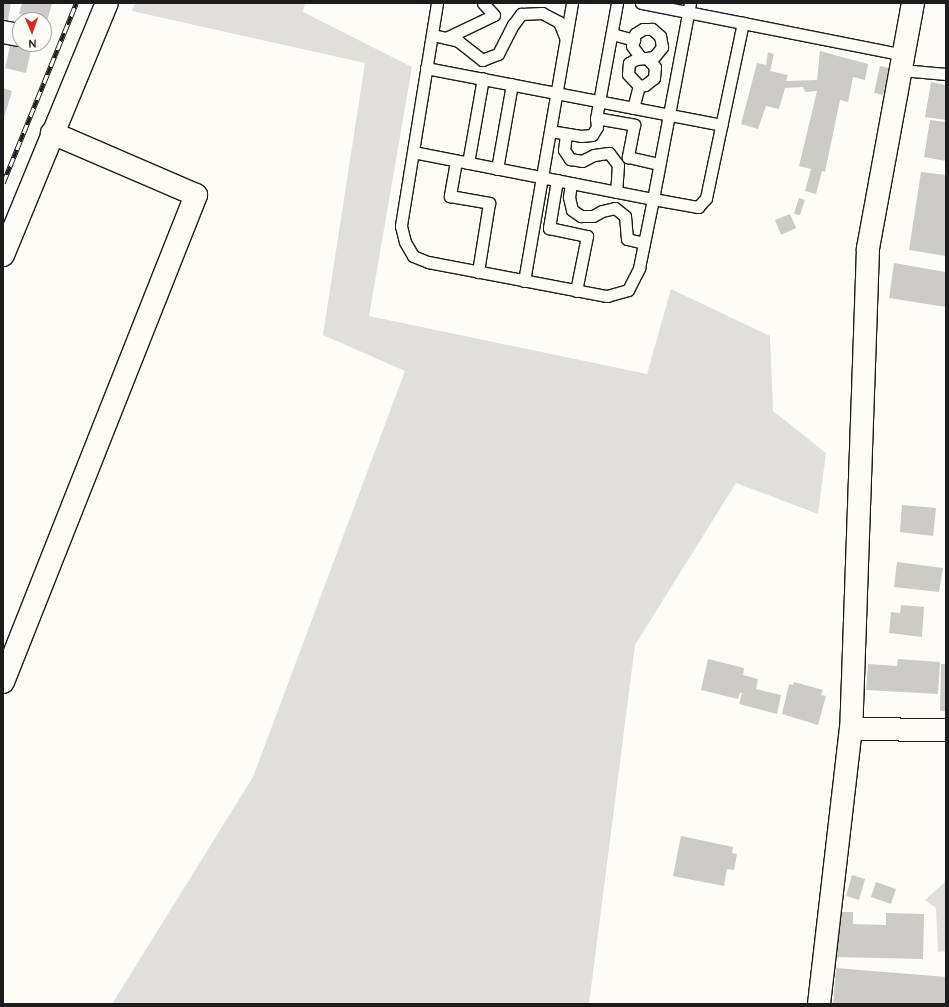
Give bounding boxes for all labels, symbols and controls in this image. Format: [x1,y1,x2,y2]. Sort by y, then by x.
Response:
north arrow [12,12,52,52]
text: N [29,36,36,51]

